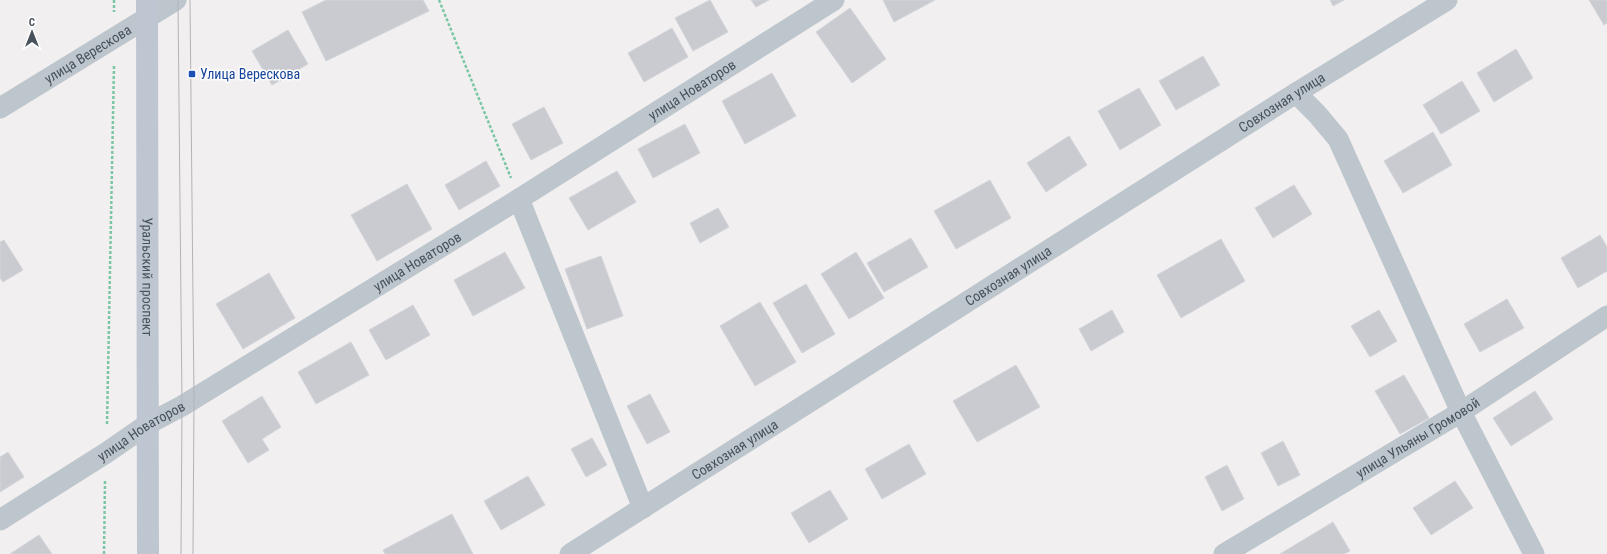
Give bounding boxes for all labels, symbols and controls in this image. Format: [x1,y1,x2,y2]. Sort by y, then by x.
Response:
north arrow [12,12,52,52]
text: С [29,16,35,29]
street label: улица Верескова [42,21,134,87]
street label: улица Новаторов [645,56,739,123]
place label: Улица Верескова [200,66,300,82]
marker: Улица Верескова [187,69,197,79]
street label: Совхозная улица [1236,69,1328,135]
street label: Уральский проспект [139,217,156,337]
street label: улица Новаторов [370,228,464,295]
street label: Совхозная улица [962,242,1054,309]
street label: улица Ульяны Громовой [1353,394,1483,481]
street label: улица Новаторов [95,398,188,464]
street label: Совхозная улица [689,416,781,483]

